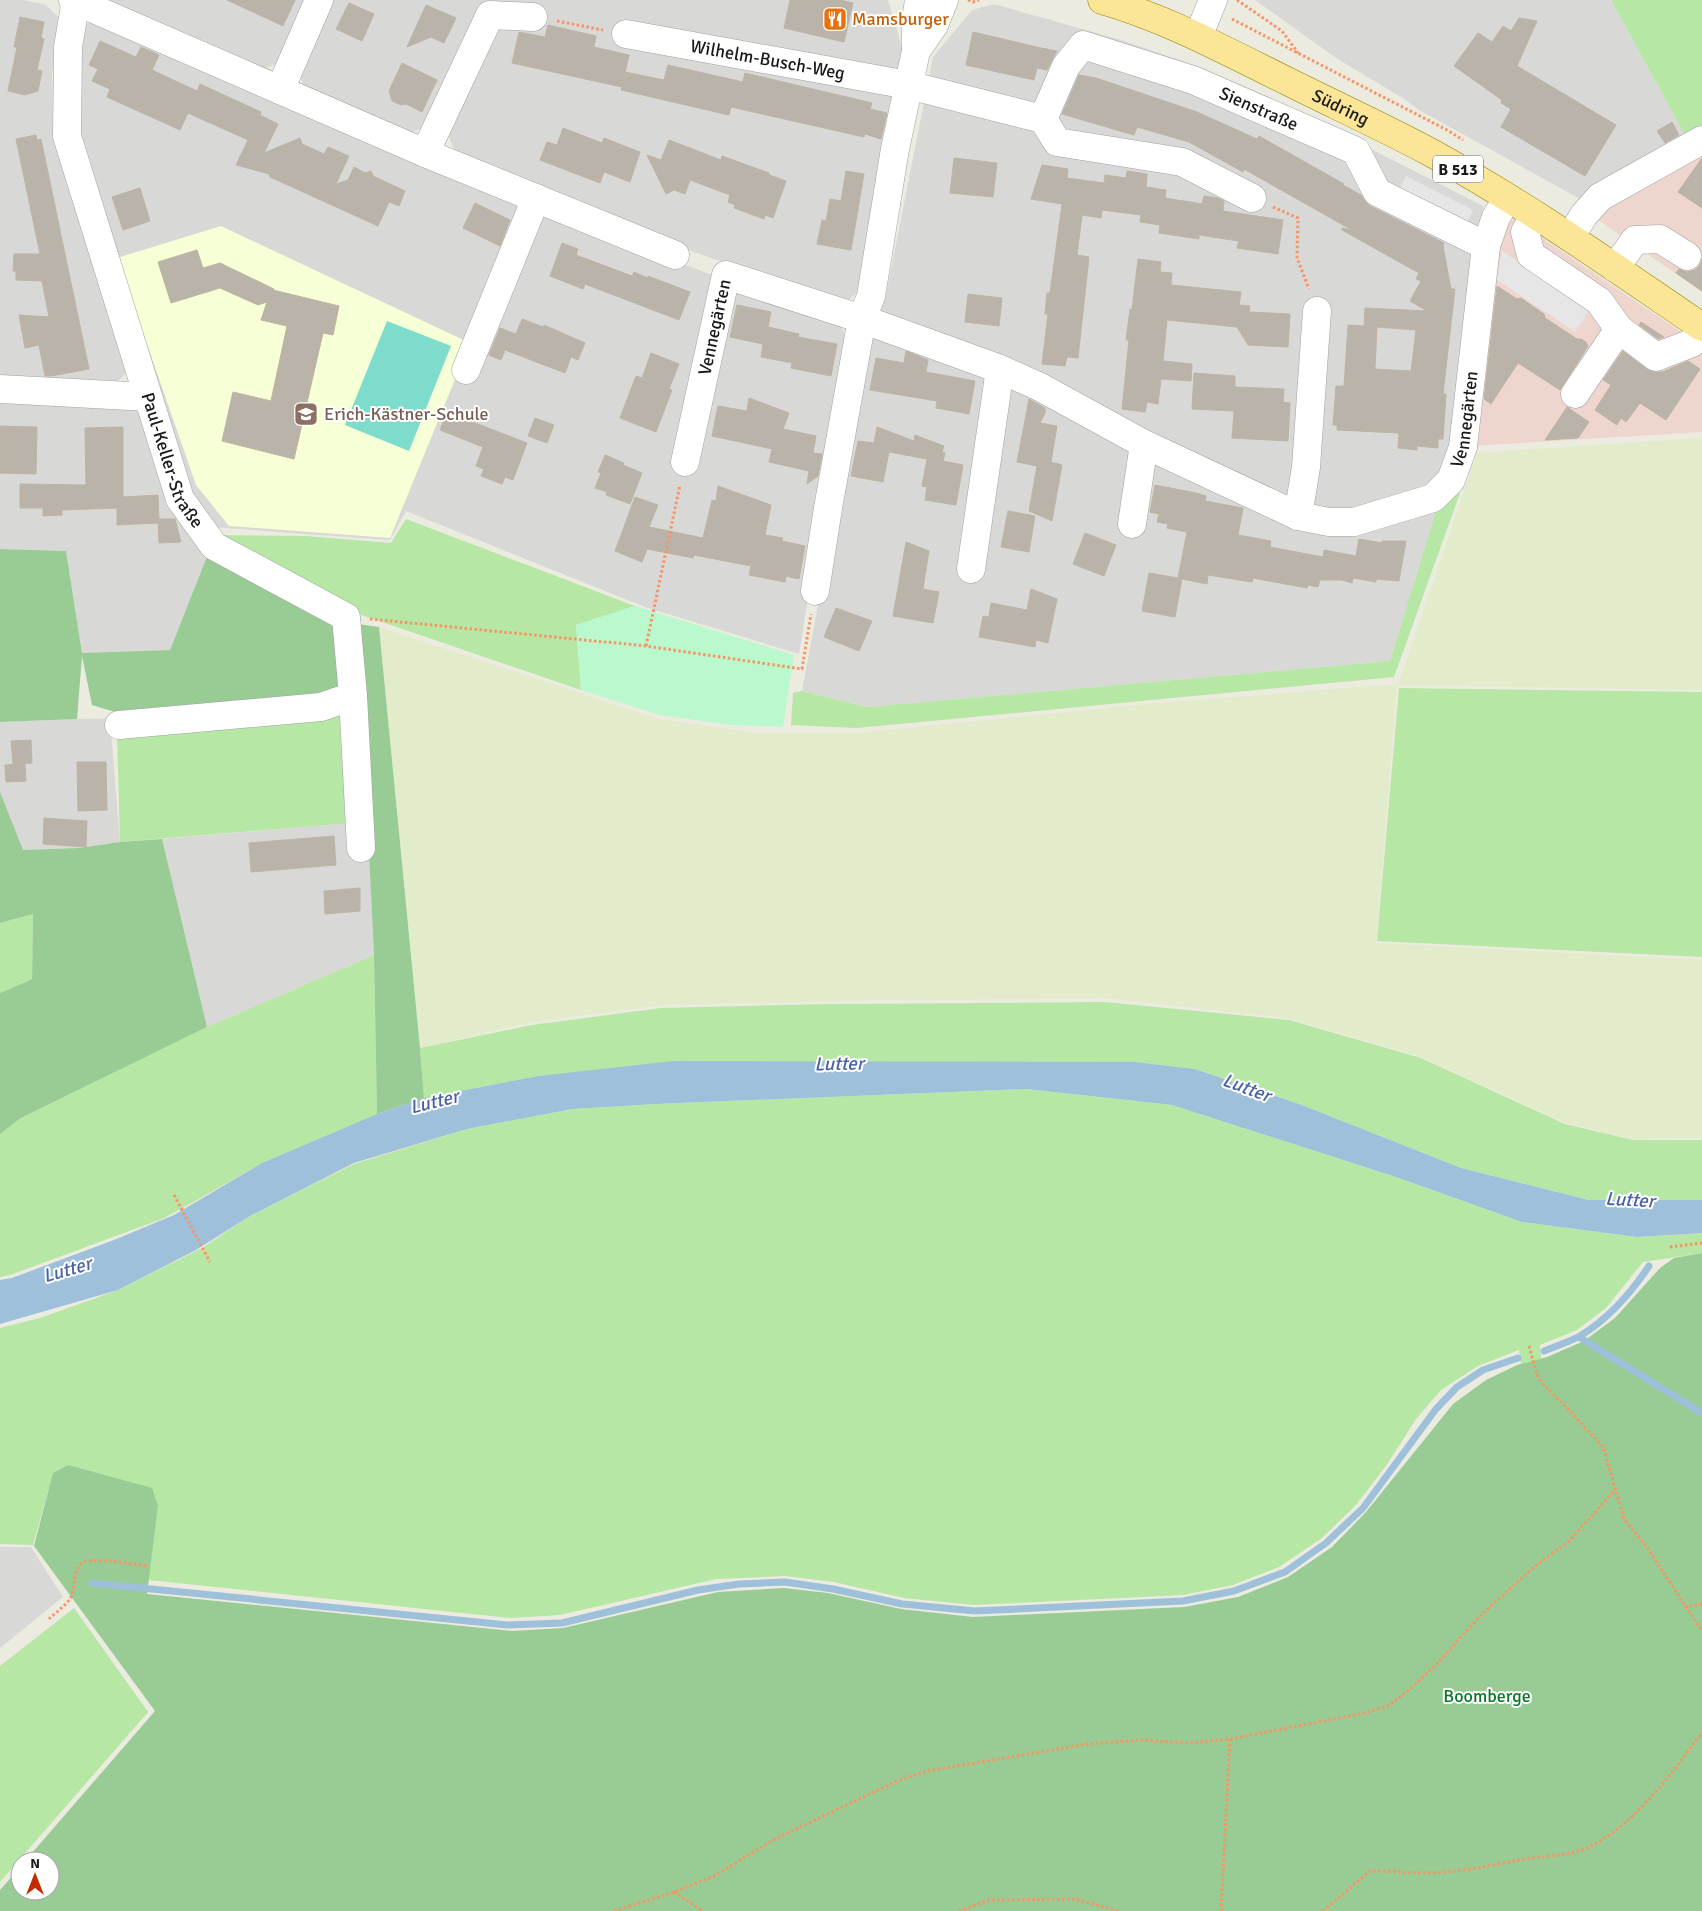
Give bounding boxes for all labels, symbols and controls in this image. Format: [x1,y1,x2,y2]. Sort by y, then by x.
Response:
restaurant icon: Mamsburger [822,6,848,32]
place label: Mamsburger [852,8,949,30]
street label: Wilhelm-Busch-Weg [689,35,847,84]
street label: Sienstraße [1216,82,1302,135]
street label: Südring [1308,84,1373,130]
road number: B 513 [1433,156,1483,182]
street label: Vennegärten [693,277,736,377]
street label: Vennegärten [1445,370,1483,471]
street label: Paul-Keller-Straße [137,390,208,532]
school or university icon: Erich-Kästner-Schule [293,401,319,427]
place label: Erich-Kästner-Schule [324,403,489,425]
water label: Lutter [814,1052,867,1076]
water label: Lutter [1219,1068,1277,1109]
water label: Lutter [407,1084,464,1120]
water label: Lutter [1605,1187,1658,1213]
water label: Lutter [40,1251,97,1288]
park label: Boomberge [1443,1685,1531,1707]
north arrow [10,1851,60,1901]
text: N [30,1855,40,1872]

